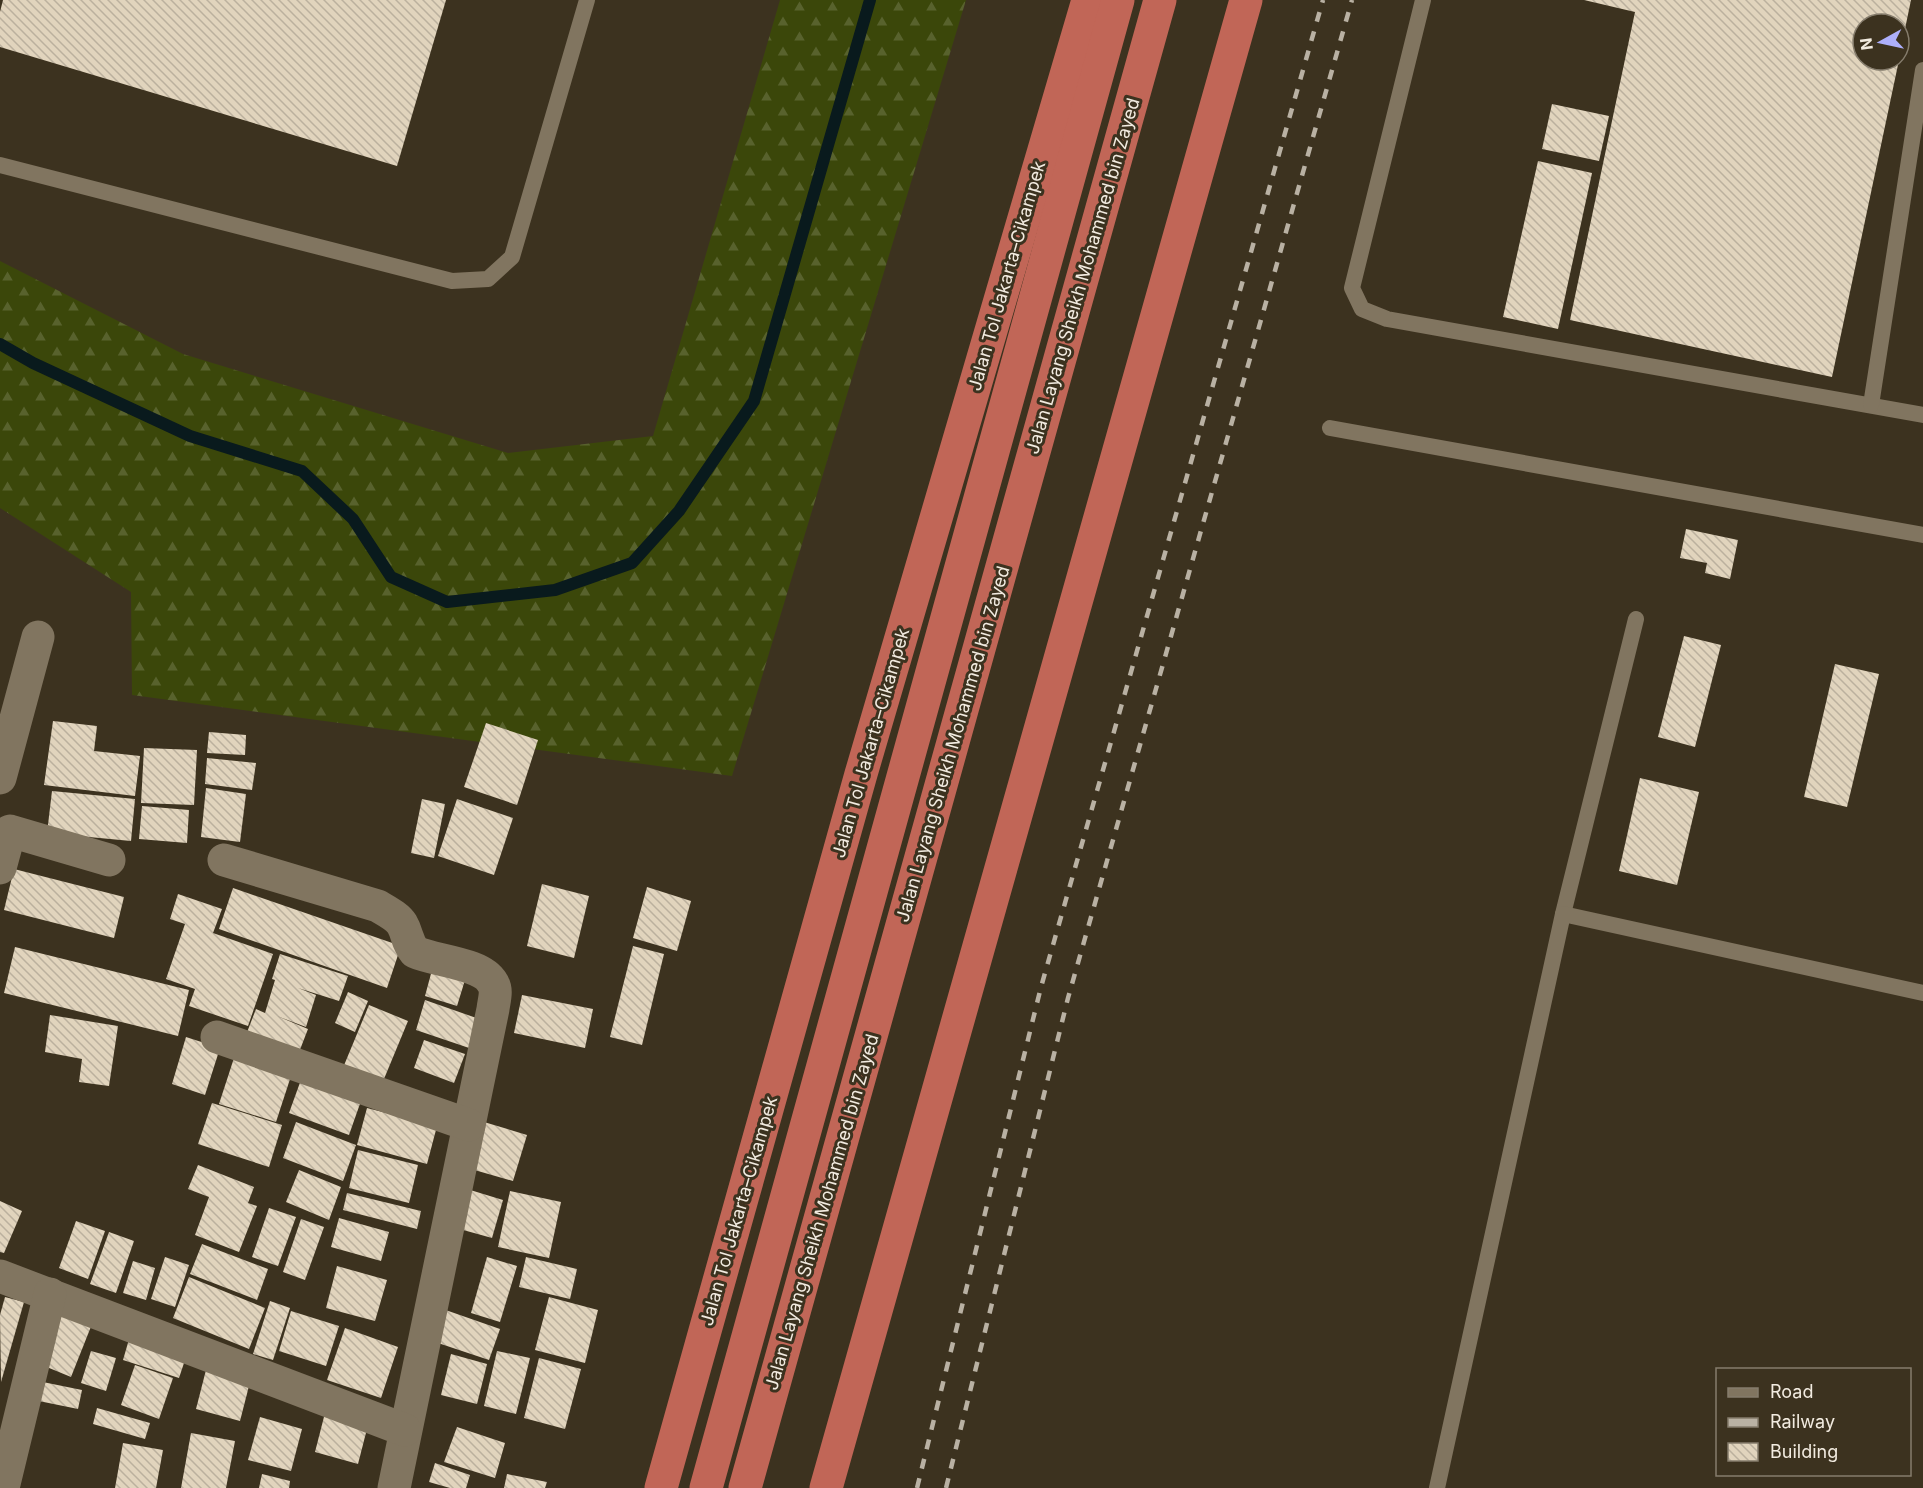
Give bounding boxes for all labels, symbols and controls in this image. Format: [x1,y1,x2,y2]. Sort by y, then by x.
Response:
north arrow [1851,12,1911,72]
text: N [1855,37,1877,52]
street label: Jalan Layang Sheikh Mohammed bin Zayed [1021,95,1144,456]
street label: Jalan Tol Jakarta–Cikampek [964,158,1049,393]
street label: Jalan Layang Sheikh Mohammed bin Zayed [891,563,1014,924]
street label: Jalan Tol Jakarta–Cikampek [828,625,913,860]
street label: Jalan Layang Sheikh Mohammed bin Zayed [760,1031,883,1392]
street label: Jalan Tol Jakarta–Cikampek [696,1093,781,1328]
legend [1716,1368,1911,1476]
text: Road [1770,1381,1813,1402]
text: Railway [1770,1411,1835,1432]
text: Building [1770,1441,1838,1462]

